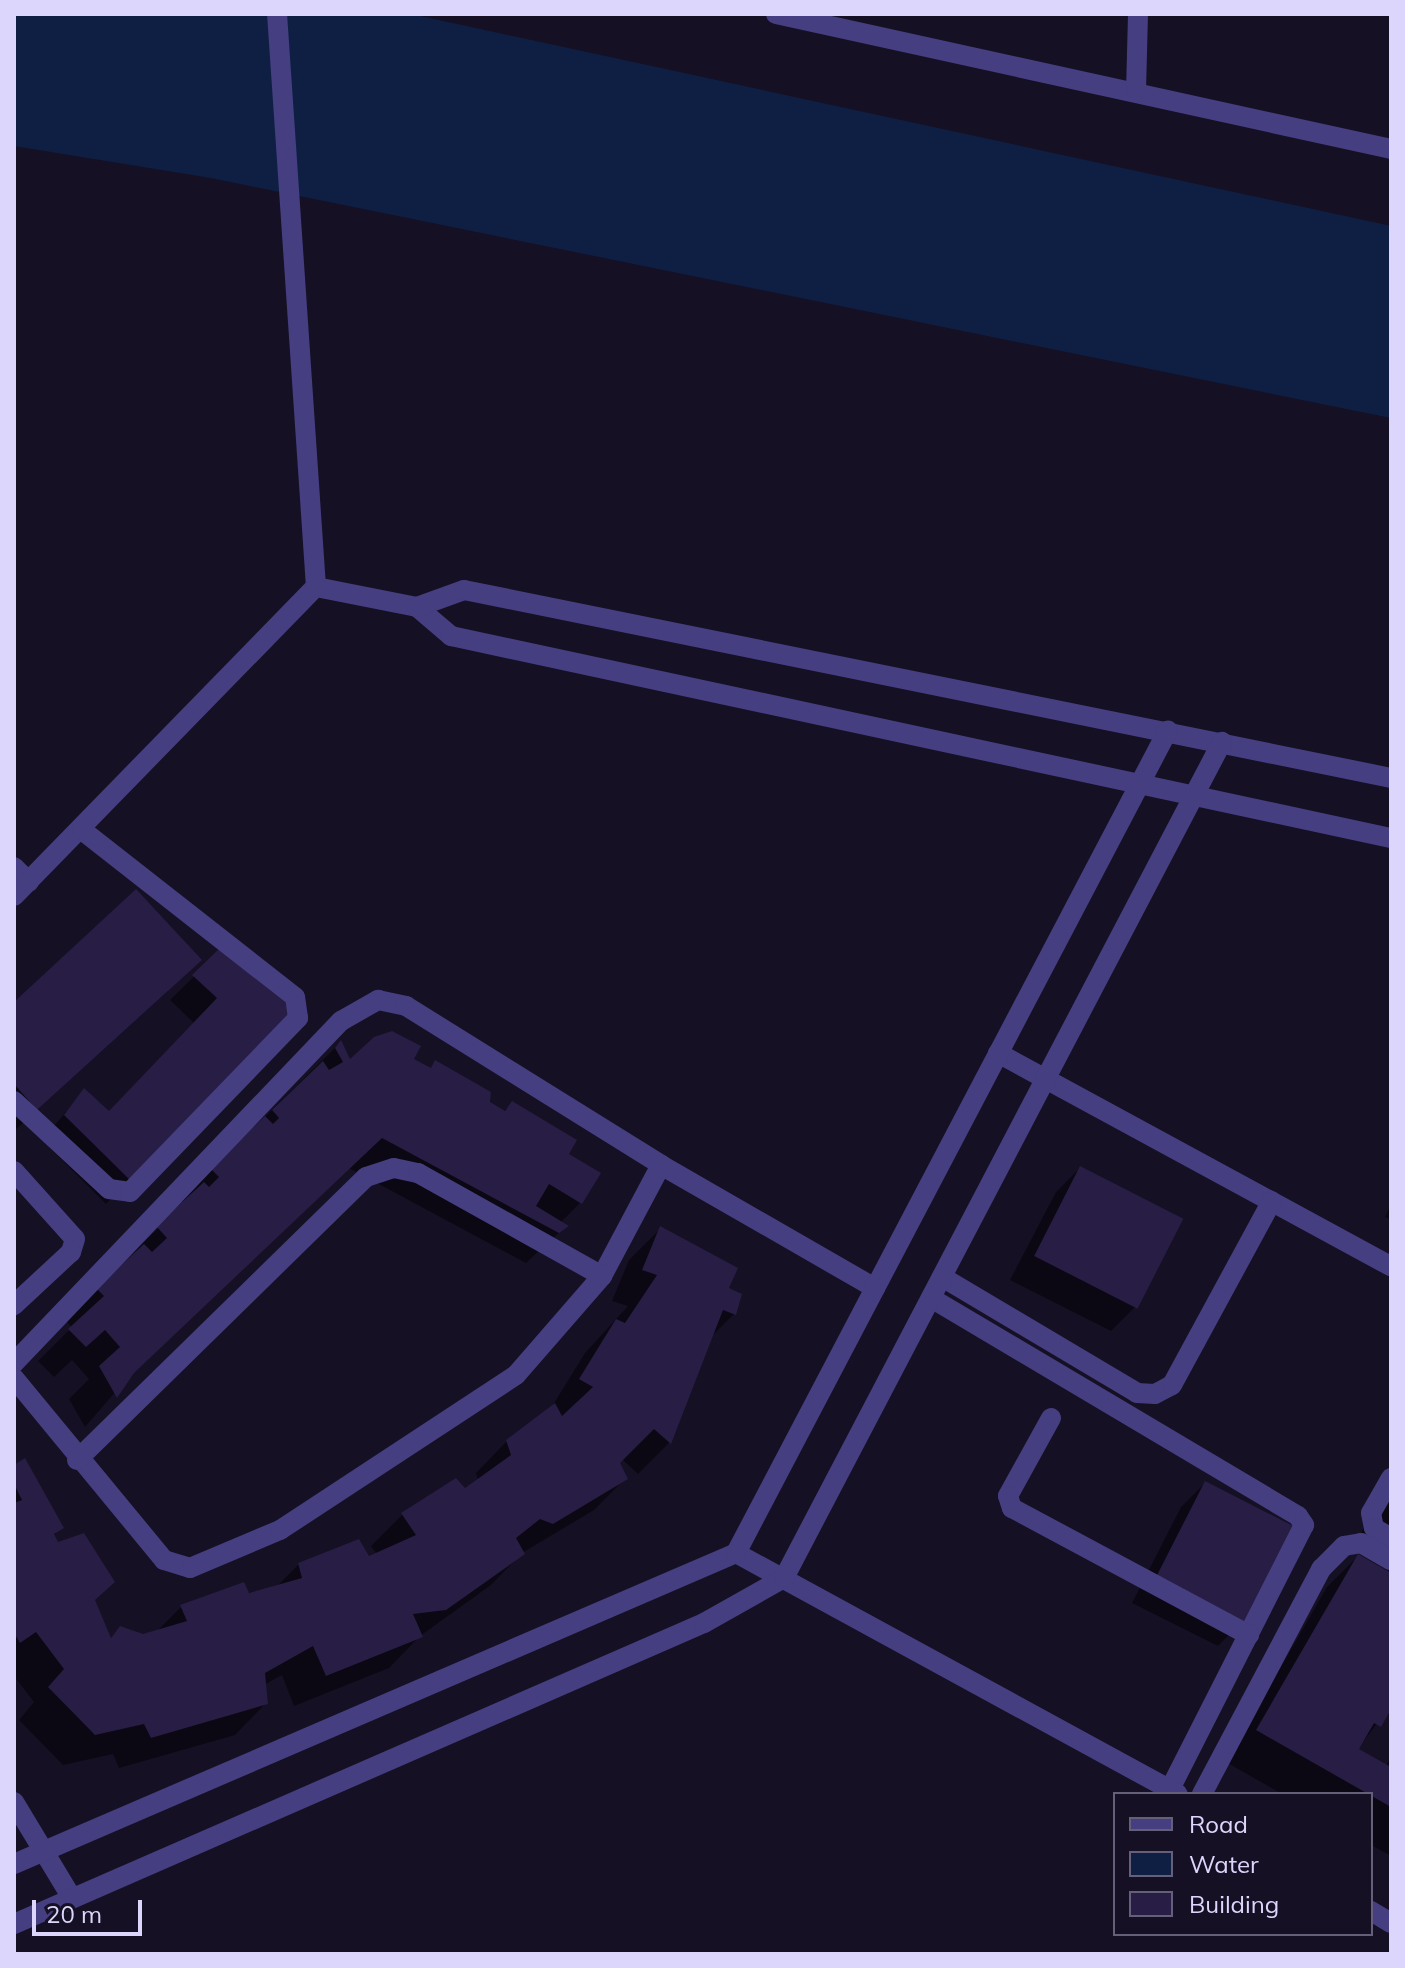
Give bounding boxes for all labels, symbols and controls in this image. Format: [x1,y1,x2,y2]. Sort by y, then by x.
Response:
legend [1113,1792,1373,1936]
text: Road [1189,1809,1248,1839]
text: Water [1189,1849,1259,1879]
scale bar [36,1884,146,1934]
text: Building [1189,1889,1279,1919]
text: 20 m [46,1899,102,1929]

